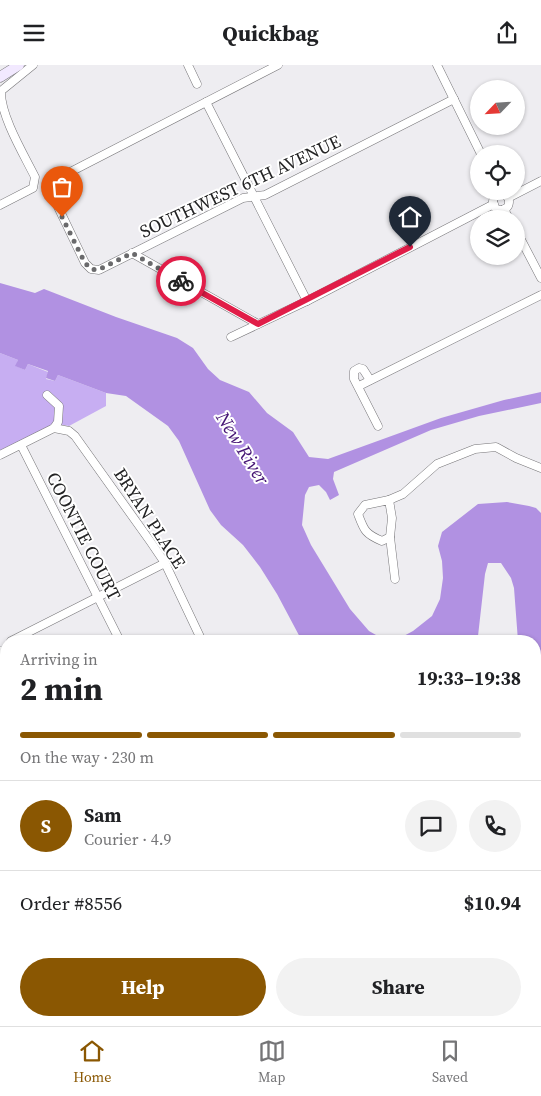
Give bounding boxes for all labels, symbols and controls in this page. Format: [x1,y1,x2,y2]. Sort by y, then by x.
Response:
text: Quickbag [222,18,319,48]
icon: menu [20,19,48,47]
icon: share [493,19,521,47]
north arrow [470,80,525,135]
map controls [470,80,525,265]
street label: SOUTHWEST 6TH AVENUE [135,128,345,244]
button: locate [470,145,525,200]
pin [41,166,83,217]
icon: bag [48,173,76,201]
pin [389,196,431,247]
icon: home [396,203,424,231]
button: layers [470,210,525,265]
courier [156,256,206,306]
icon: bike [167,267,195,295]
water label: New River [210,406,276,491]
street label: BRYAN PLACE [108,463,192,573]
street label: COONTIE COURT [41,468,127,605]
text: Arriving in [20,648,98,670]
text: 19:33–19:38 [417,665,521,691]
text: 2 min [20,667,103,711]
text: On the way · 230 m [20,746,154,768]
button: chat [405,800,457,852]
button: phone [469,800,521,852]
text: Sam [84,802,122,828]
text: S [41,813,51,839]
text: Courier · 4.9 [84,828,172,850]
text: Order #8556 [20,890,122,916]
text: $10.94 [464,890,521,916]
button: Help [20,958,266,1016]
button: Share [276,958,521,1016]
tab: Home [73,1037,111,1087]
tab: Map [258,1037,286,1087]
tab: Saved [432,1037,468,1087]

